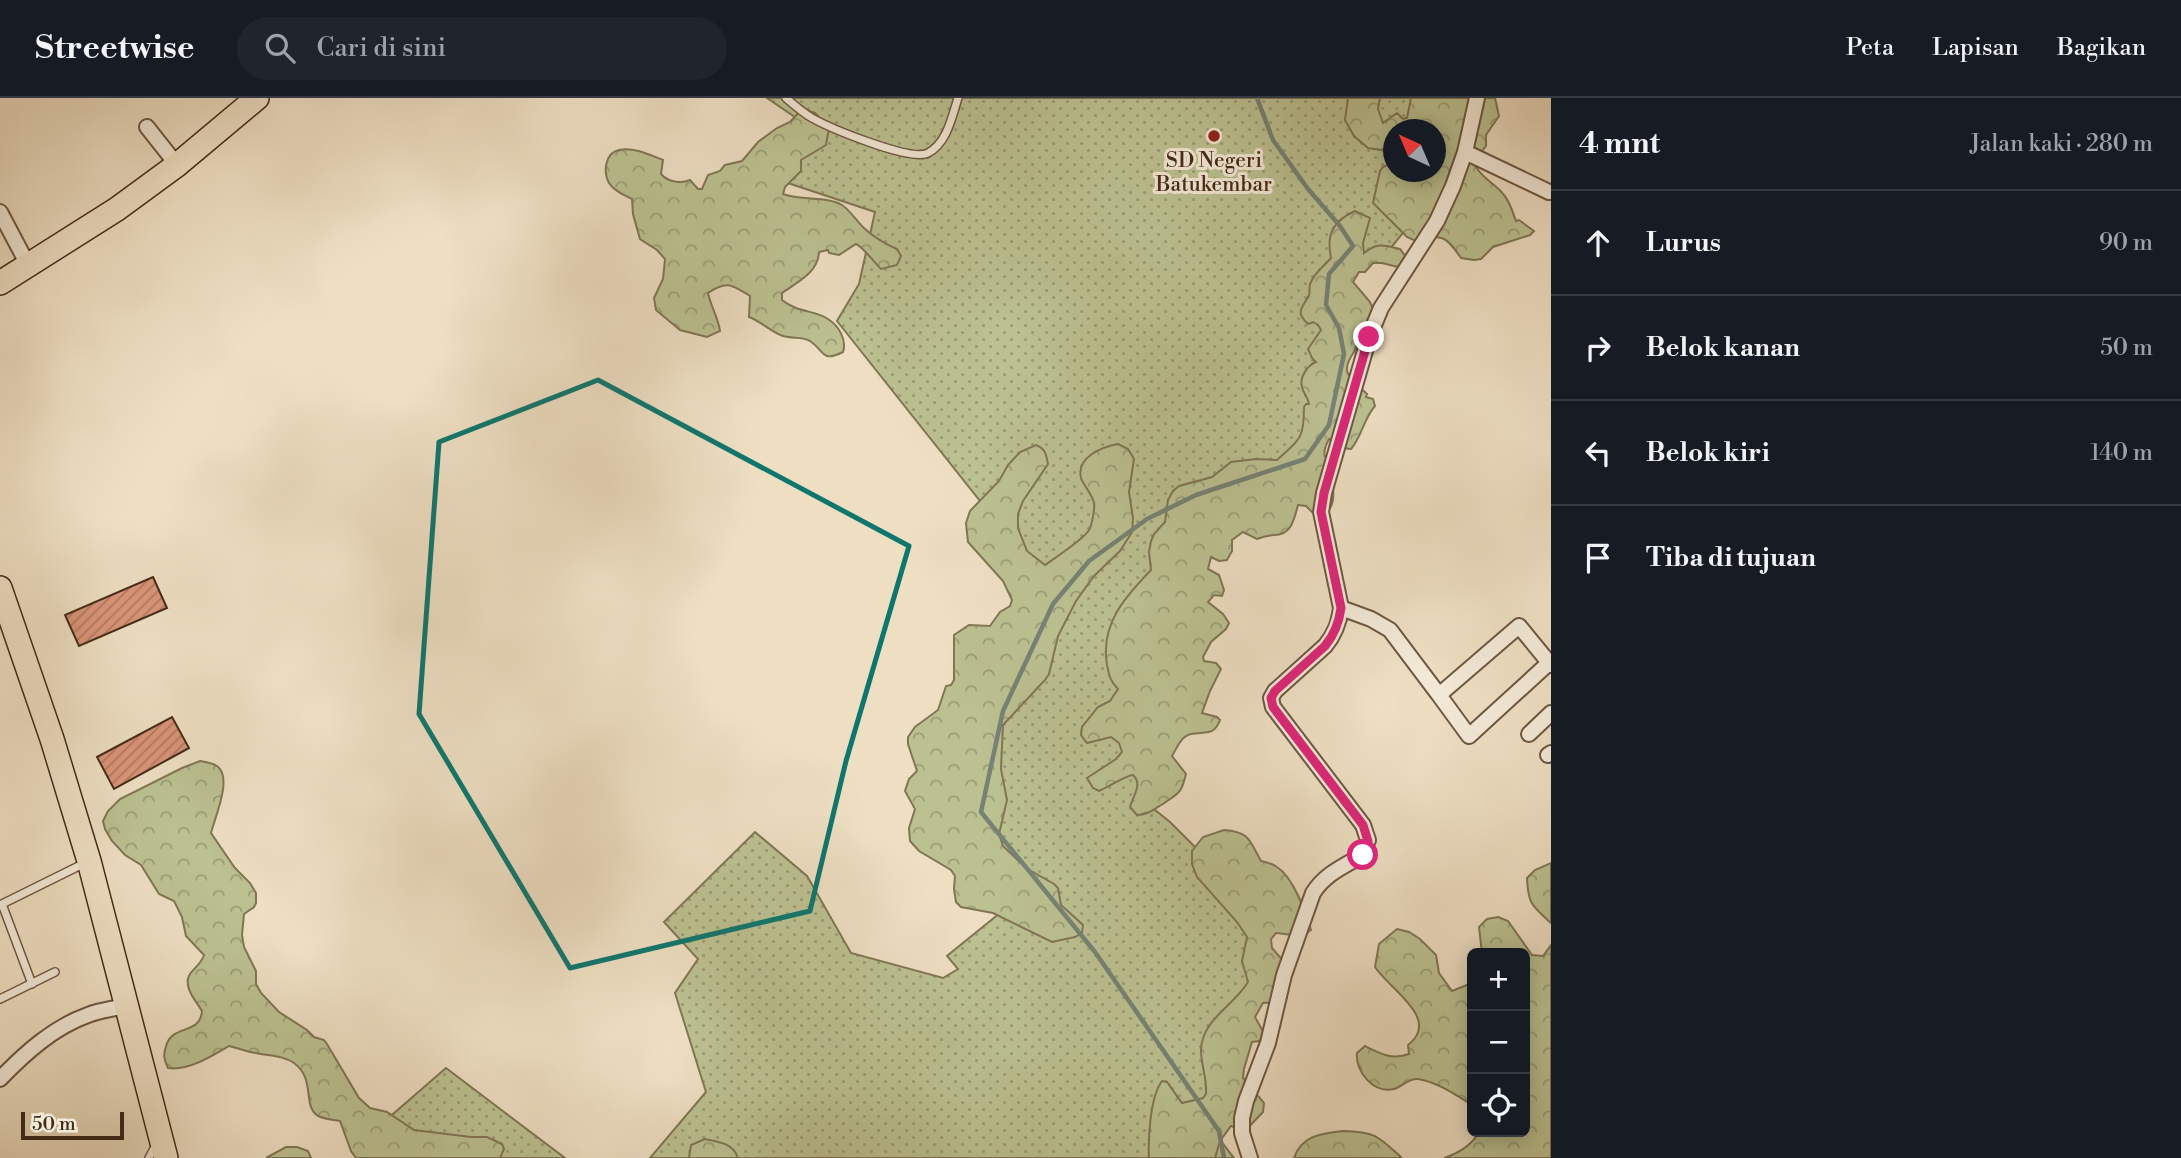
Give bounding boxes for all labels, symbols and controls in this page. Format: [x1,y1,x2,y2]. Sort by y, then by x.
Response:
search box [237,17,727,80]
text: Streetwise [35,28,195,69]
icon: search [261,29,299,67]
text: Cari di sini [317,32,446,64]
text: Peta [1846,33,1894,63]
text: Lapisan [1932,33,2019,63]
text: Bagikan [2057,33,2146,63]
north arrow [1383,119,1446,182]
text: 4 mnt [1579,125,1660,163]
marker: SD Negeri Batukembar [1206,128,1222,144]
text: Jalan kaki · 280 m [1970,130,2153,158]
place label: SD Negeri Batukembar [1155,148,1272,198]
icon: ahead [1579,224,1617,262]
text: Lurus [1646,227,1721,259]
text: 90 m [2099,229,2153,257]
route end [1353,321,1384,352]
icon: right [1579,329,1617,367]
text: Belok kanan [1646,332,1800,364]
text: 50 m [2100,334,2153,362]
icon: left [1579,434,1617,472]
text: Belok kiri [1646,437,1770,469]
text: 140 m [2090,439,2153,467]
icon: arrive [1579,539,1617,577]
text: Tiba di tujuan [1646,542,1816,574]
route start [1347,839,1378,870]
map controls [1467,948,1530,1137]
button: + [1467,948,1530,1011]
button: − [1467,1011,1530,1074]
button: locate [1467,1074,1530,1137]
scale bar [21,1109,124,1141]
text: 50 m [32,1112,76,1136]

